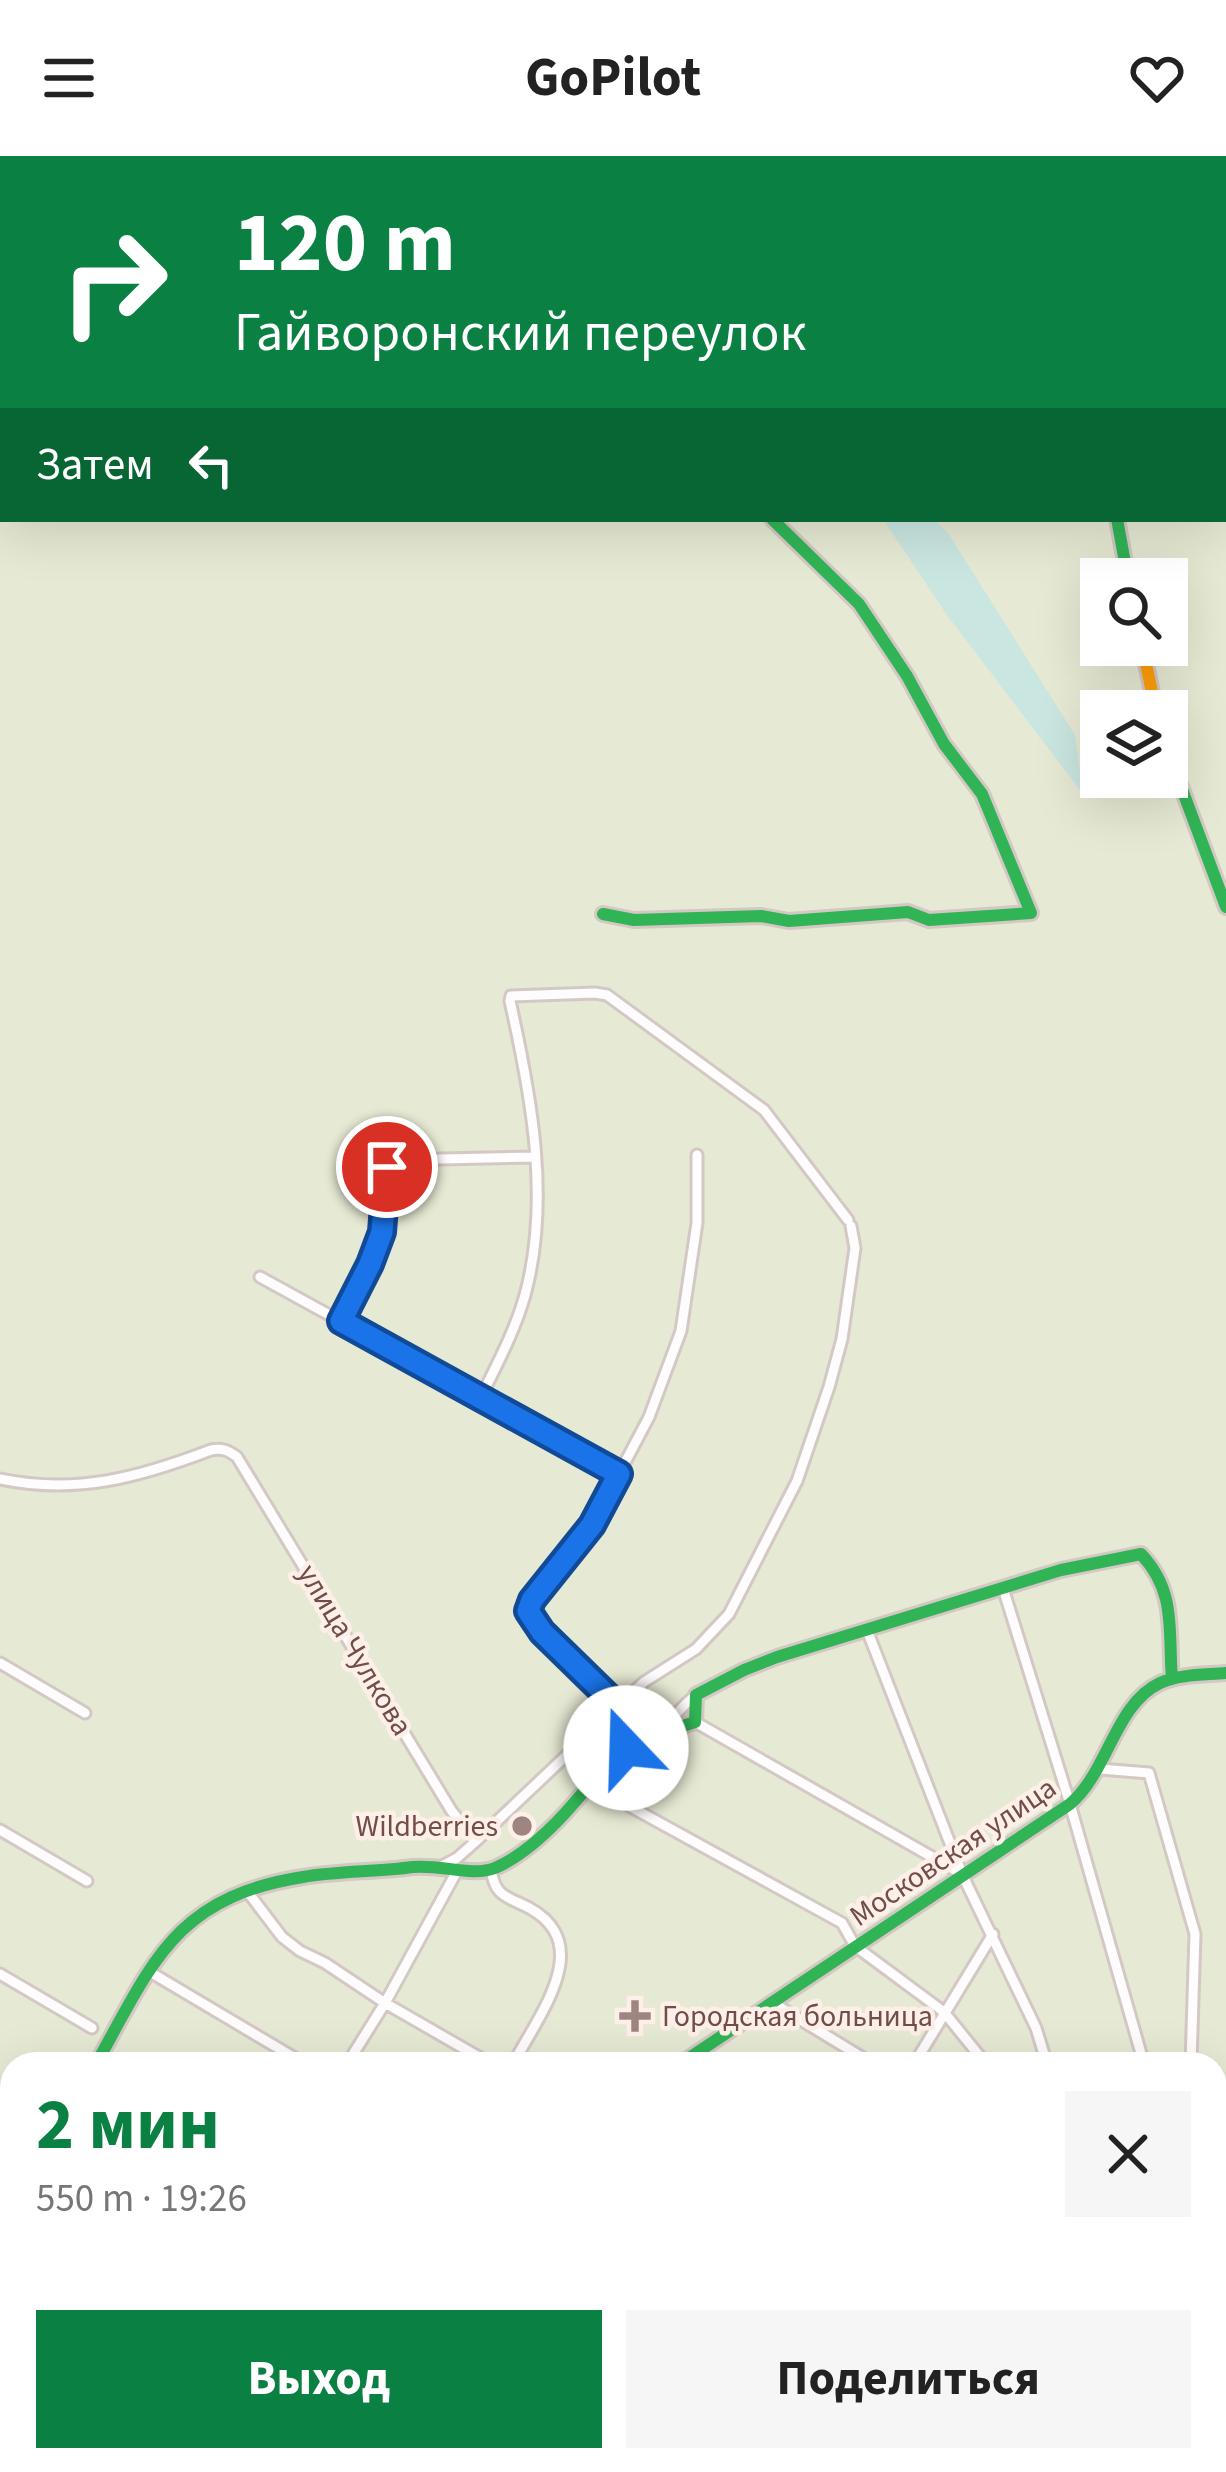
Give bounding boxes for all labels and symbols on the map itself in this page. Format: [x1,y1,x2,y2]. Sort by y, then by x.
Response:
pin [336,1116,438,1218]
street label: улица Чулкова [287,1556,423,1744]
position arrow [563,1685,689,1811]
street label: Московская улица [841,1767,1065,1937]
place label: Wildberries [356,1805,498,1848]
marker: Wildberries [509,1813,535,1839]
place label: Городская больница [662,1995,933,2038]
marker: Городская больница [619,2000,651,2032]

